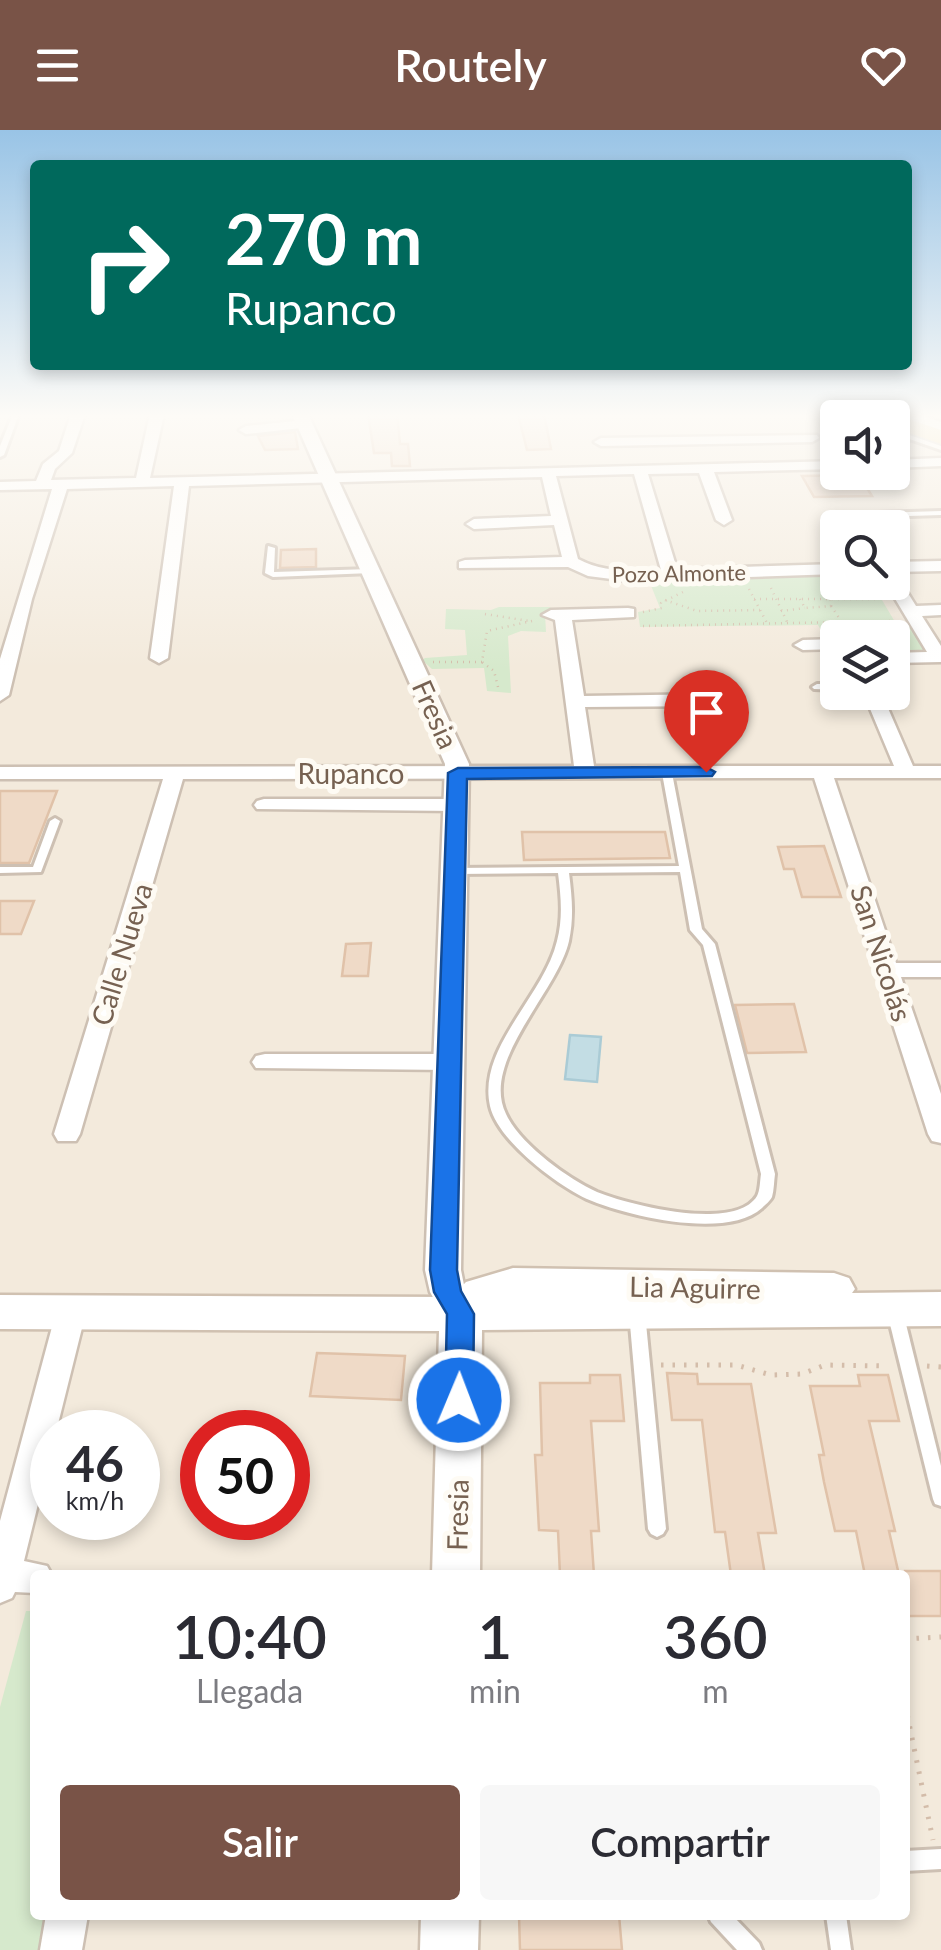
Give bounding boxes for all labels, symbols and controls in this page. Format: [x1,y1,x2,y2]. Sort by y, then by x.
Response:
icon: menu [30,38,85,93]
text: Routely [394,38,547,92]
icon: heart [856,38,911,93]
text: 270 m [225,196,422,280]
icon: right [60,200,190,330]
text: Rupanco [225,281,397,335]
map controls [820,400,910,710]
button: sound [820,400,910,490]
button: search [820,510,910,600]
street label: Pozo Almonte [612,558,746,588]
button: layers [820,620,910,710]
pin [664,670,749,773]
street label: Fresia [406,674,466,754]
icon: arrive [679,685,734,740]
street label: Rupanco [298,756,404,790]
street label: Calle Nueva [83,879,159,1029]
street label: San Nicolás [844,881,920,1025]
street label: Lia Aguirre [629,1269,761,1305]
position arrow [407,1348,511,1452]
speed limit sign: 50 [180,1410,310,1540]
text: 46 [66,1433,124,1493]
street label: Fresia [439,1479,475,1551]
text: km/h [66,1485,124,1515]
text: 10:40 [172,1600,327,1672]
text: 1 [478,1600,512,1672]
text: 360 [663,1600,768,1672]
text: Llegada [196,1671,303,1710]
text: min [469,1671,521,1710]
text: m [702,1671,729,1710]
button: Salir [60,1785,460,1900]
button: Compartir [480,1785,880,1900]

